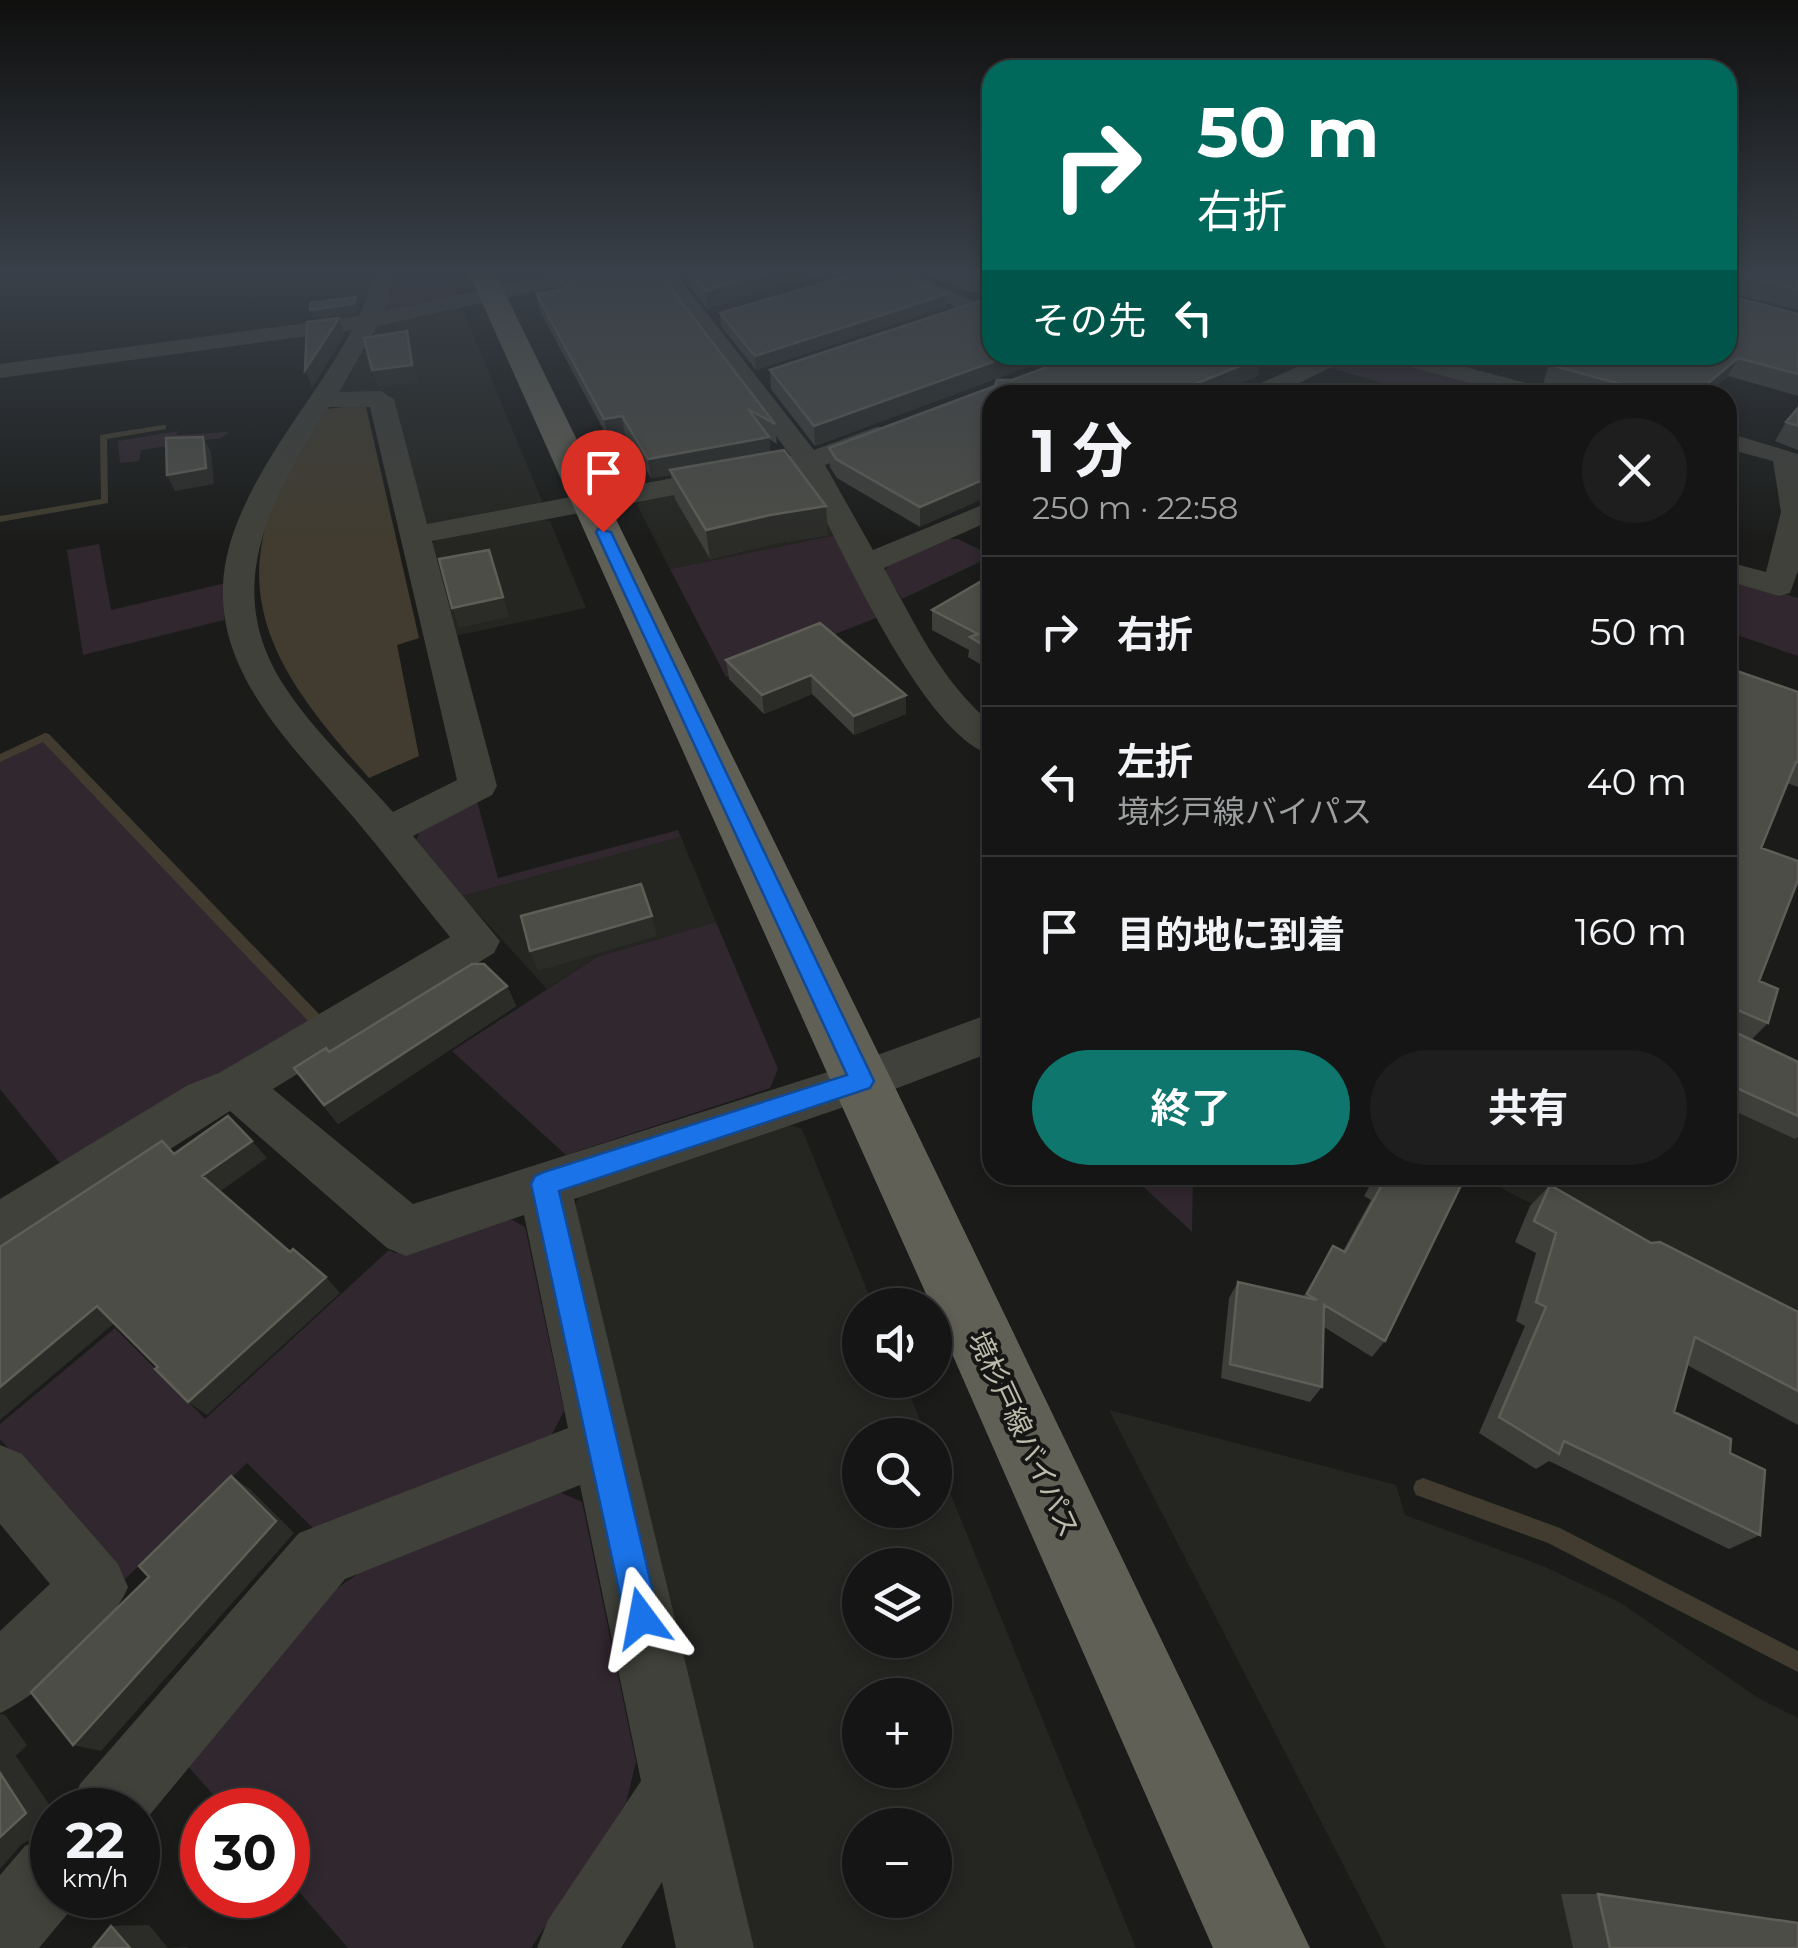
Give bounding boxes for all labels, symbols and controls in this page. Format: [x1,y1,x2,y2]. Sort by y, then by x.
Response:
text: 50 m [1197,89,1379,175]
icon: right [1032,100,1162,230]
text: 右折 [1197,183,1287,238]
icon: left [1166,290,1221,345]
text: その先 [1032,297,1146,344]
text: 1 分 [1032,414,1133,487]
button: close [1582,418,1687,523]
pin [561,430,646,533]
icon: arrive [576,445,631,500]
text: 250 m · 22:58 [1032,488,1238,527]
icon: right [1032,604,1087,659]
text: 50 m [1590,608,1687,655]
text: 右折 [1117,611,1193,658]
text: 左折 [1117,738,1193,785]
icon: left [1032,754,1087,809]
text: 40 m [1586,758,1687,805]
text: 境杉戸線バイパス [1117,792,1372,831]
icon: arrive [1032,904,1087,959]
text: 160 m [1575,908,1687,955]
text: 目的地に到着 [1117,911,1345,958]
button: 終了 [1032,1050,1350,1165]
button: 共有 [1370,1050,1687,1165]
map controls [842,1288,952,1918]
button: sound [842,1288,952,1398]
street label: 境杉戸線バイパス [961,1326,1087,1542]
button: search [842,1418,952,1528]
button: layers [842,1548,952,1658]
position arrow [590,1566,694,1670]
button: + [842,1678,952,1788]
speed limit sign: 30 [180,1788,310,1918]
button: − [842,1808,952,1918]
text: 22 [66,1810,125,1871]
text: km/h [62,1863,128,1893]

